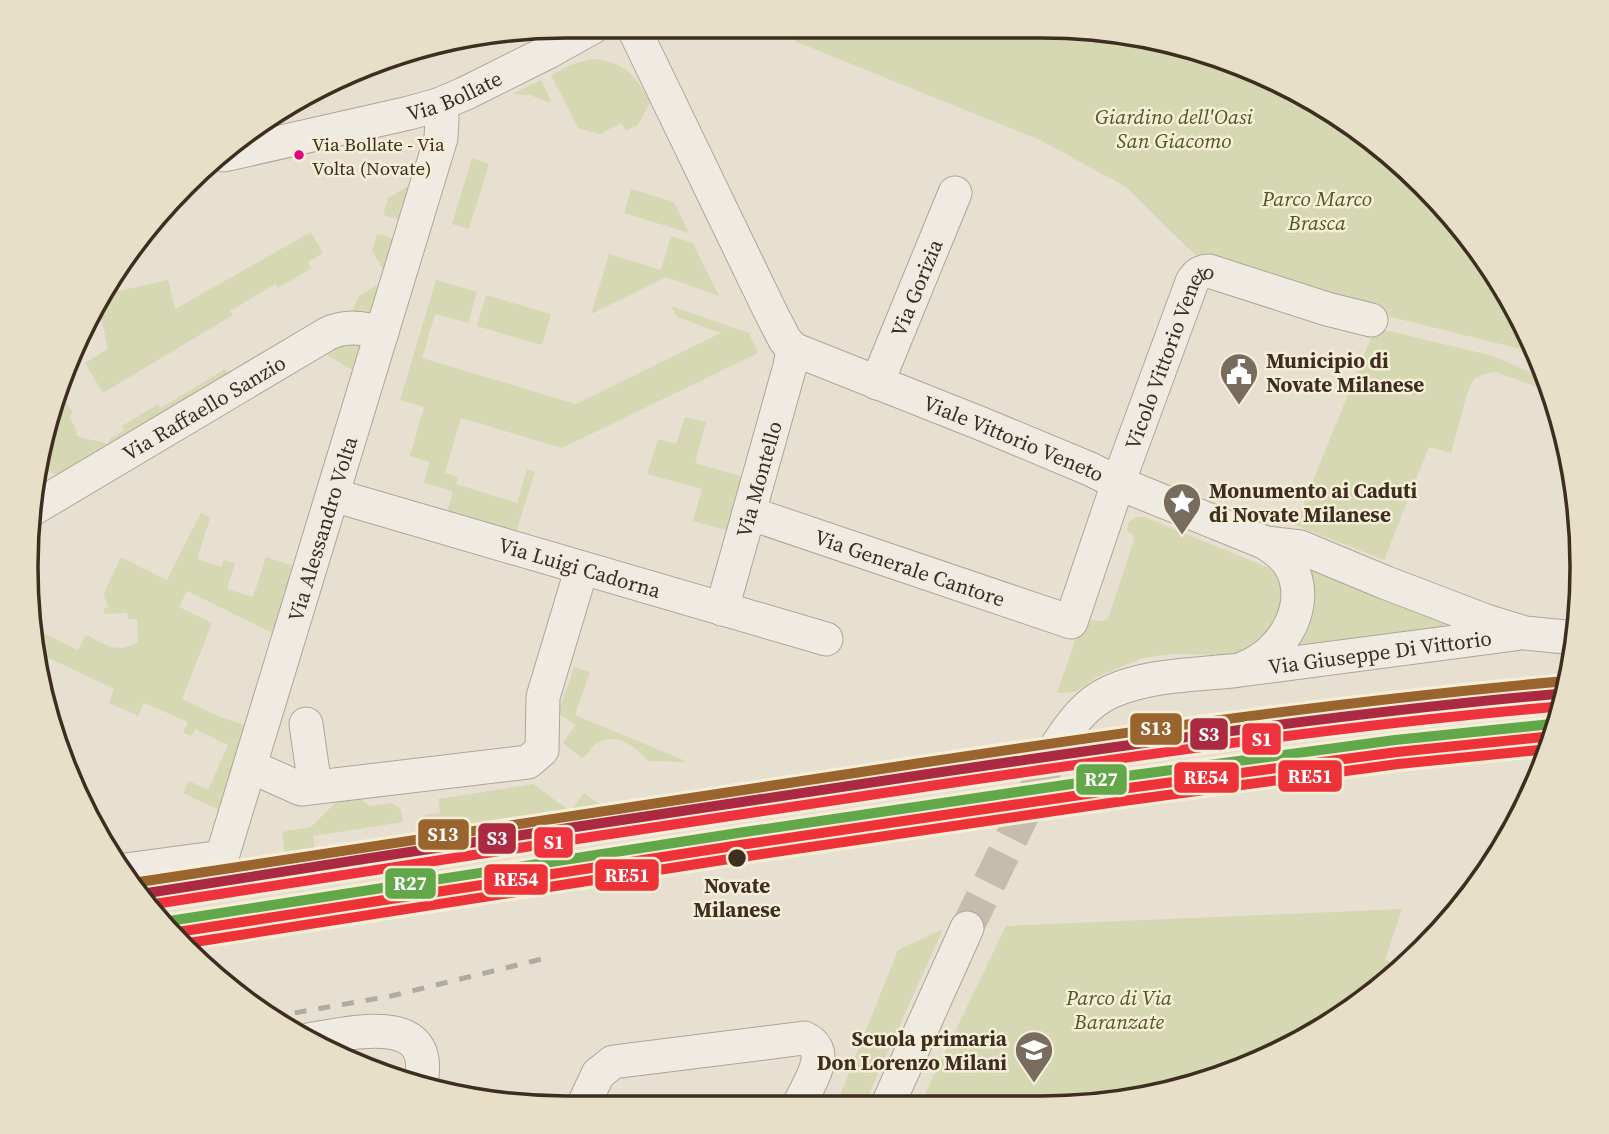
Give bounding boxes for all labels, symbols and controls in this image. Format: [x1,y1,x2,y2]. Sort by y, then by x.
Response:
street label: Via Bollate [403,63,506,128]
park label: Giardino dell'Oasi San Giacomo [1095,102,1253,155]
place label: Via Bollate - Via Volta (Novate) [312,131,445,181]
marker: Via Bollate - Via Volta (Novate) [292,148,306,162]
park label: Parco Marco Brasca [1261,184,1372,237]
street label: Via Gorizia [883,234,949,341]
street label: Vicolo Vittorio Veneto [1117,256,1219,453]
place label: Municipio di Novate Milanese [1266,346,1424,399]
street label: Via Raffaello Sanzio [117,347,291,467]
public building icon: Municipio di Novate Milanese [1218,351,1260,406]
street label: Viale Vittorio Veneto [919,388,1109,488]
street label: Via Montello [728,418,788,540]
street label: Via Alessandro Volta [280,432,364,625]
place label: Monumento ai Caduti di Novate Milanese [1209,476,1417,529]
place icon: Monumento ai Caduti di Novate Milanese [1161,481,1203,536]
street label: Via Generale Cantore [811,522,1009,613]
street label: Via Luigi Cadorna [495,530,665,605]
street label: Via Giuseppe Di Vittorio [1266,623,1493,681]
line badge: S13 [1129,712,1183,746]
text: S13 [1141,715,1171,741]
line badge: S3 [1189,717,1229,751]
text: S3 [1199,721,1219,747]
line badge: S1 [1241,722,1282,756]
text: S1 [1252,726,1272,752]
line badge: RE51 [1277,759,1343,793]
line badge: RE54 [1173,761,1240,794]
line badge: R27 [1075,763,1128,796]
text: RE51 [1288,763,1332,789]
text: RE54 [1184,764,1228,790]
text: R27 [1084,766,1118,792]
line badge: S13 [417,818,470,851]
text: S13 [428,821,458,847]
line badge: S3 [477,822,517,855]
text: S3 [487,825,507,851]
line badge: S1 [533,826,574,859]
text: S1 [544,829,564,855]
marker: Novate Milanese [726,847,748,869]
line badge: RE51 [594,858,660,892]
text: RE51 [605,862,649,888]
line badge: RE54 [483,863,549,896]
text: RE54 [494,866,538,892]
line badge: R27 [384,867,437,900]
text: R27 [393,870,427,896]
place label: Novate Milanese [693,871,781,924]
park label: Parco di Via Baranzate [1065,983,1172,1036]
place label: Scuola primaria Don Lorenzo Milani [817,1024,1008,1077]
school or university icon: Scuola primaria Don Lorenzo Milani [1013,1029,1055,1084]

